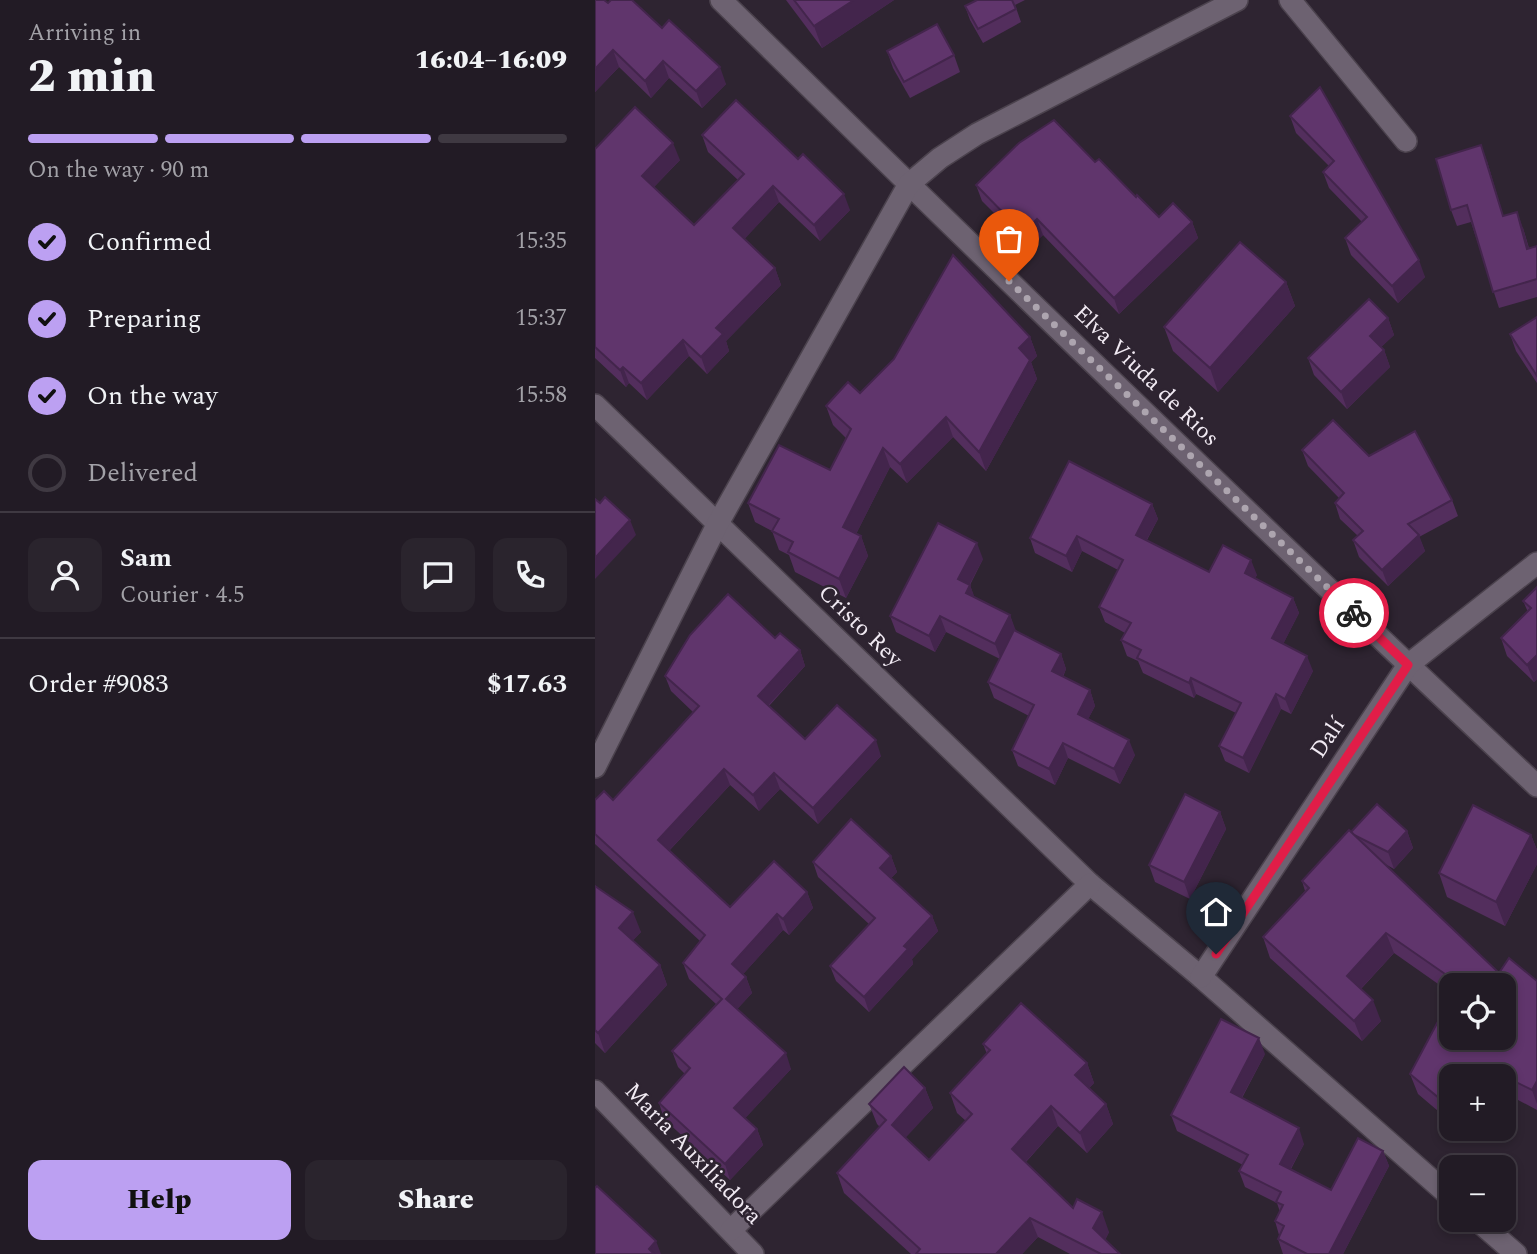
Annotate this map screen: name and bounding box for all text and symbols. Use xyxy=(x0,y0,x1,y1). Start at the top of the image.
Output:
text: Arriving in xyxy=(28,16,141,51)
text: 16:04–16:09 xyxy=(415,40,567,80)
text: 2 min xyxy=(28,42,155,112)
text: On the way · 90 m xyxy=(28,153,209,188)
pin xyxy=(979,209,1039,281)
icon: bag xyxy=(990,220,1028,258)
text: Confirmed xyxy=(87,222,212,262)
icon: check xyxy=(28,223,66,261)
text: 15:35 xyxy=(515,224,567,259)
street label: Elva Viuda de Rios xyxy=(1065,297,1227,455)
text: Preparing xyxy=(87,299,201,339)
icon: check xyxy=(28,300,66,338)
text: 15:37 xyxy=(515,301,567,336)
text: On the way xyxy=(87,376,218,416)
icon: check xyxy=(28,377,66,415)
text: 15:58 xyxy=(515,378,567,413)
text: Delivered xyxy=(87,453,198,493)
button: person xyxy=(28,538,102,612)
text: Sam xyxy=(120,538,172,578)
button: chat xyxy=(401,538,475,612)
button: phone xyxy=(493,538,567,612)
street label: Cristo Rey xyxy=(810,576,911,676)
text: Courier · 4.5 xyxy=(120,578,245,613)
courier xyxy=(1319,578,1389,648)
icon: bike xyxy=(1335,594,1373,632)
text: Order #9083 xyxy=(28,664,168,704)
text: $17.63 xyxy=(487,664,567,704)
street label: Dalí xyxy=(1301,709,1356,766)
pin xyxy=(1186,882,1246,954)
icon: home xyxy=(1197,893,1235,931)
map controls xyxy=(1439,973,1516,1232)
button: locate xyxy=(1439,973,1516,1050)
button: + xyxy=(1439,1064,1516,1141)
street label: Maria Auxiliadora xyxy=(616,1075,770,1233)
button: − xyxy=(1439,1155,1516,1232)
button: Help xyxy=(28,1160,291,1240)
button: Share xyxy=(305,1160,567,1240)

